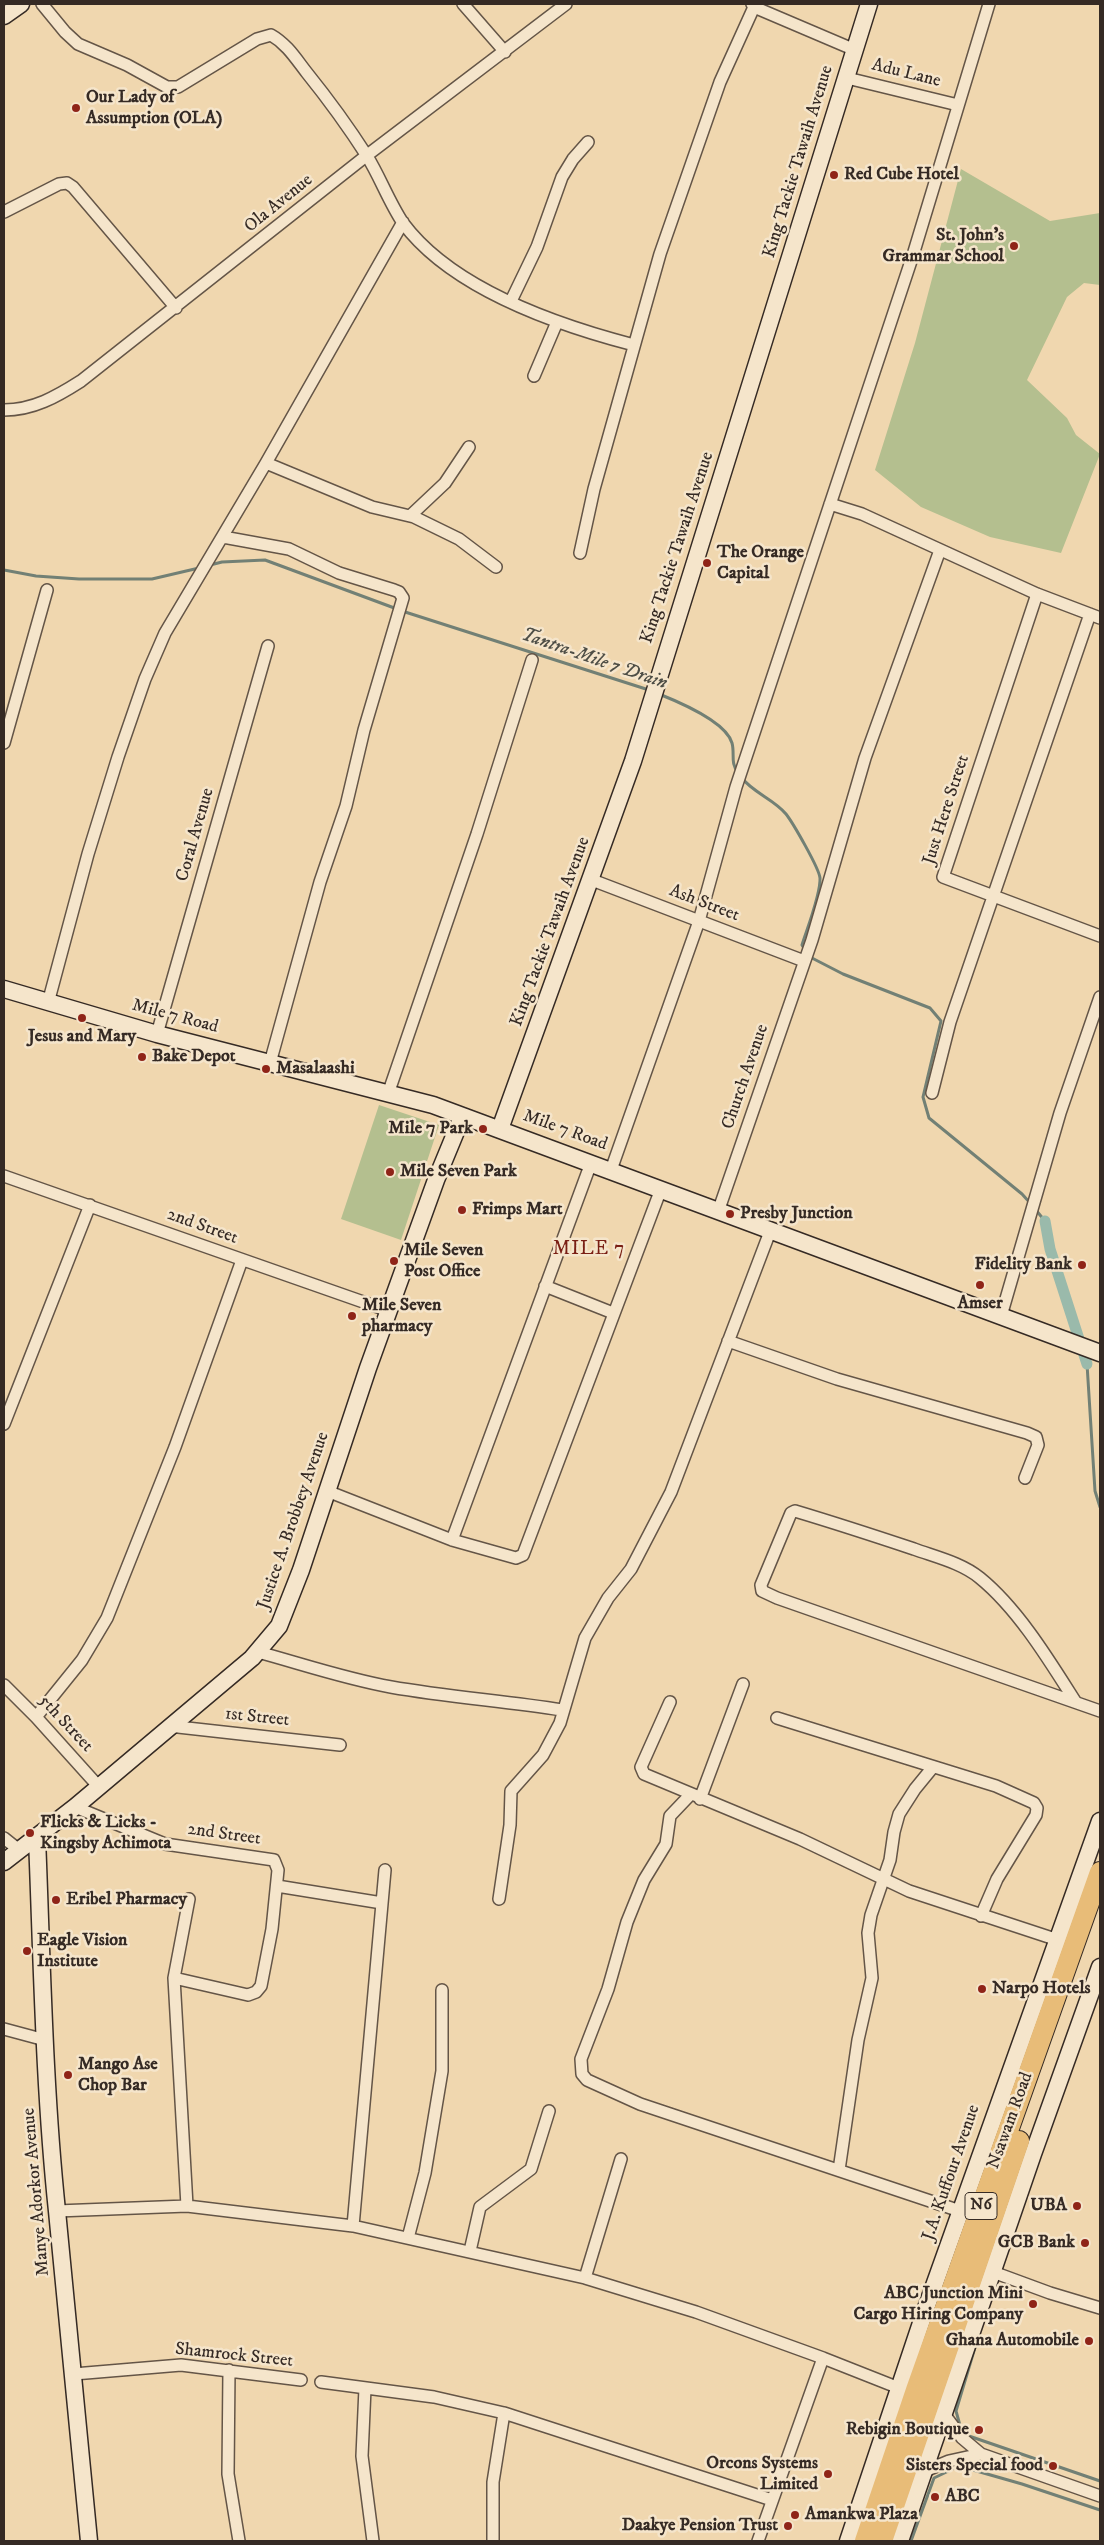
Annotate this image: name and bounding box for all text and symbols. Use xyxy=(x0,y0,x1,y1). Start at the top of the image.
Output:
street label: Adu Lane xyxy=(869,55,943,93)
street label: King Tackie Tawaih Avenue xyxy=(759,63,839,261)
place label: Our Lady of Assumption (OLA) xyxy=(86,87,222,130)
marker: Our Lady of Assumption (OLA) xyxy=(70,102,82,114)
place label: Red Cube Hotel xyxy=(844,164,959,186)
marker: Red Cube Hotel xyxy=(828,169,840,181)
street label: Ola Avenue xyxy=(241,170,317,238)
place label: St. John's Grammar School xyxy=(882,225,1004,268)
marker: St. John's Grammar School xyxy=(1008,240,1020,252)
street label: King Tackie Tawaih Avenue xyxy=(637,449,719,647)
place label: The Orange Capital xyxy=(717,542,804,584)
marker: The Orange Capital xyxy=(701,557,713,569)
water label: Tantra-Mile 7 Drain xyxy=(518,624,670,696)
street label: Just Here Street xyxy=(919,752,975,868)
street label: Coral Avenue xyxy=(172,786,220,884)
street label: King Tackie Tawaih Avenue xyxy=(507,834,595,1030)
street label: Ash Street xyxy=(666,881,742,927)
street label: Mile 7 Road xyxy=(130,995,220,1039)
marker: Jesus and Mary xyxy=(76,1012,88,1024)
street label: Church Avenue xyxy=(718,1022,774,1132)
place label: Jesus and Mary xyxy=(28,1026,136,1048)
place label: Bake Depot xyxy=(152,1046,236,1068)
marker: Bake Depot xyxy=(136,1051,148,1063)
place label: Masalaashi xyxy=(276,1058,355,1080)
marker: Masalaashi xyxy=(260,1063,272,1075)
street label: Mile 7 Road xyxy=(520,1106,610,1156)
place label: Mile 7 Park xyxy=(388,1118,473,1140)
marker: Mile 7 Park xyxy=(477,1123,489,1135)
place label: Mile Seven Park xyxy=(400,1161,517,1183)
marker: Mile Seven Park xyxy=(384,1166,396,1178)
place label: Frimps Mart xyxy=(472,1199,562,1221)
place label: Presby Junction xyxy=(740,1203,853,1225)
street label: 2nd Street xyxy=(164,1204,240,1250)
marker: Frimps Mart xyxy=(456,1204,468,1216)
marker: Presby Junction xyxy=(724,1208,736,1220)
district label: MILE 7 xyxy=(552,1239,626,1261)
place label: Mile Seven Post Office xyxy=(404,1240,483,1282)
place label: Fidelity Bank xyxy=(974,1254,1072,1276)
marker: Mile Seven Post Office xyxy=(388,1255,400,1267)
marker: Fidelity Bank xyxy=(1076,1259,1088,1271)
marker: Amser xyxy=(974,1279,986,1291)
place label: Amser xyxy=(957,1293,1003,1315)
place label: Mile Seven pharmacy xyxy=(362,1295,441,1338)
marker: Mile Seven pharmacy xyxy=(346,1310,358,1322)
street label: Justice A. Brobbey Avenue xyxy=(253,1429,335,1613)
street label: 5th Street xyxy=(33,1691,97,1757)
street label: 1st Street xyxy=(224,1704,290,1732)
place label: Flicks & Licks - Kingsby Achimota xyxy=(40,1812,171,1855)
street label: 2nd Street xyxy=(186,1819,262,1851)
marker: Flicks & Licks - Kingsby Achimota xyxy=(24,1827,36,1839)
place label: Eribel Pharmacy xyxy=(66,1889,187,1911)
marker: Eribel Pharmacy xyxy=(50,1894,62,1906)
place label: Eagle Vision Institute xyxy=(37,1930,128,1972)
marker: Eagle Vision Institute xyxy=(21,1945,33,1957)
place label: Narpo Hotels xyxy=(992,1978,1091,2000)
marker: Narpo Hotels xyxy=(976,1983,988,1995)
place label: Mango Ase Chop Bar xyxy=(78,2054,158,2096)
marker: Mango Ase Chop Bar xyxy=(62,2069,74,2081)
street label: Nsawam Road xyxy=(983,2070,1039,2172)
street label: J.A. Kuffour Avenue xyxy=(919,2102,985,2244)
street label: Manye Adorkor Avenue xyxy=(19,2107,55,2277)
road number: N6 xyxy=(965,2192,997,2220)
place label: UBA xyxy=(1030,2195,1067,2217)
marker: UBA xyxy=(1071,2200,1083,2212)
place label: GCB Bank xyxy=(998,2232,1075,2254)
marker: GCB Bank xyxy=(1079,2237,1091,2249)
place label: ABC Junction Mini Cargo Hiring Company xyxy=(853,2283,1023,2326)
marker: ABC Junction Mini Cargo Hiring Company xyxy=(1027,2298,1039,2310)
place label: Ghana Automobile xyxy=(946,2330,1079,2352)
marker: Ghana Automobile xyxy=(1083,2335,1095,2347)
street label: Shamrock Street xyxy=(174,2339,294,2373)
place label: Rebigin Boutique xyxy=(846,2419,969,2441)
marker: Rebigin Boutique xyxy=(973,2424,985,2436)
place label: Orcons Systems Limited xyxy=(706,2453,818,2496)
place label: Sisters Special food xyxy=(906,2455,1043,2477)
marker: Sisters Special food xyxy=(1047,2460,1059,2472)
marker: Orcons Systems Limited xyxy=(822,2468,834,2480)
place label: ABC xyxy=(945,2486,980,2508)
marker: ABC xyxy=(929,2491,941,2503)
place label: Amankwa Plaza xyxy=(805,2504,918,2526)
marker: Amankwa Plaza xyxy=(789,2509,801,2521)
place label: Daakye Pension Trust xyxy=(622,2515,778,2537)
marker: Daakye Pension Trust xyxy=(782,2520,794,2532)

